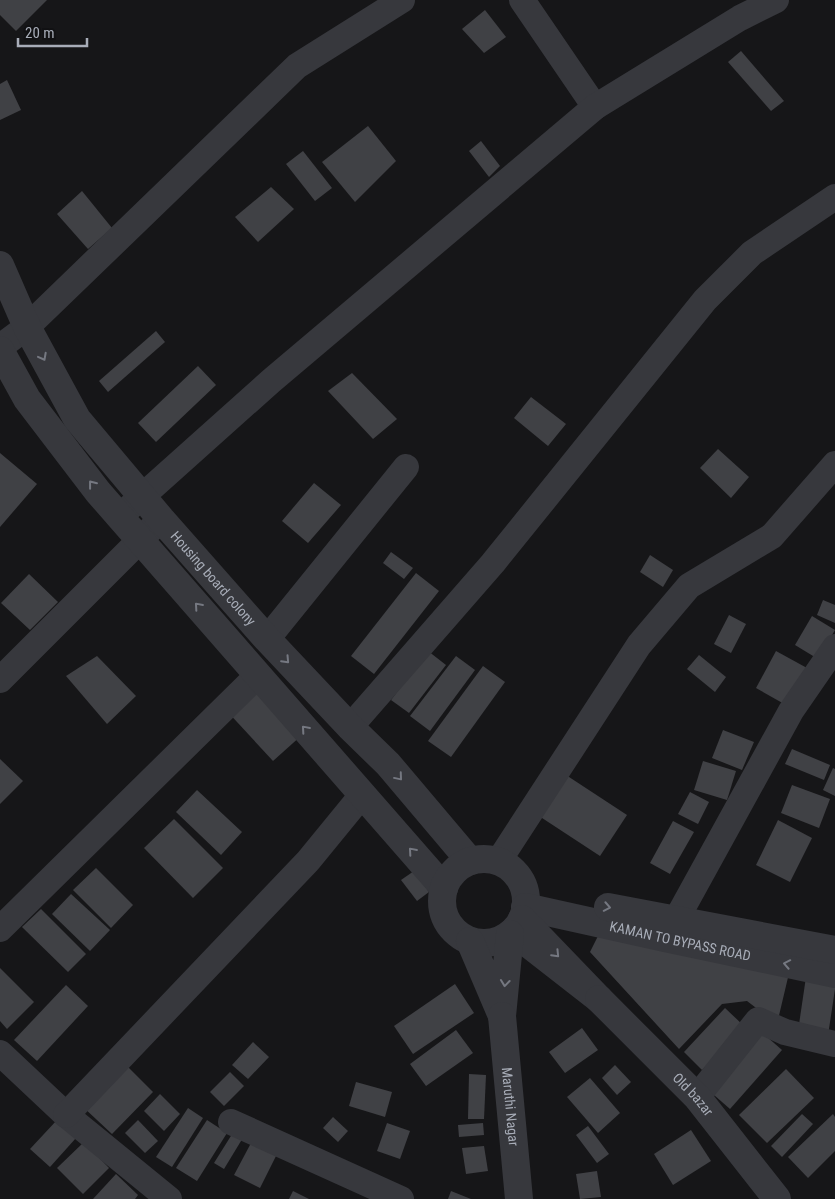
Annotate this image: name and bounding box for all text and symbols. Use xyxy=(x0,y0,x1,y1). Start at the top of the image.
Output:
scale bar xyxy=(18,15,86,47)
text: 20 m xyxy=(25,24,55,42)
one-way arrow xyxy=(37,351,47,360)
one-way arrow xyxy=(89,481,97,490)
street label: Housing board colony xyxy=(168,528,259,629)
one-way arrow xyxy=(195,603,204,612)
one-way arrow xyxy=(280,654,289,663)
one-way arrow xyxy=(302,725,311,734)
one-way arrow xyxy=(393,771,402,780)
one-way arrow xyxy=(409,848,418,857)
one-way arrow xyxy=(603,902,612,912)
street label: KAMAN TO BYPASS ROAD xyxy=(608,918,752,964)
one-way arrow xyxy=(550,948,559,957)
one-way arrow xyxy=(783,960,792,970)
one-way arrow xyxy=(500,979,511,987)
street label: Maruthi Nagar xyxy=(499,1067,522,1147)
street label: Old bazar xyxy=(670,1070,717,1119)

